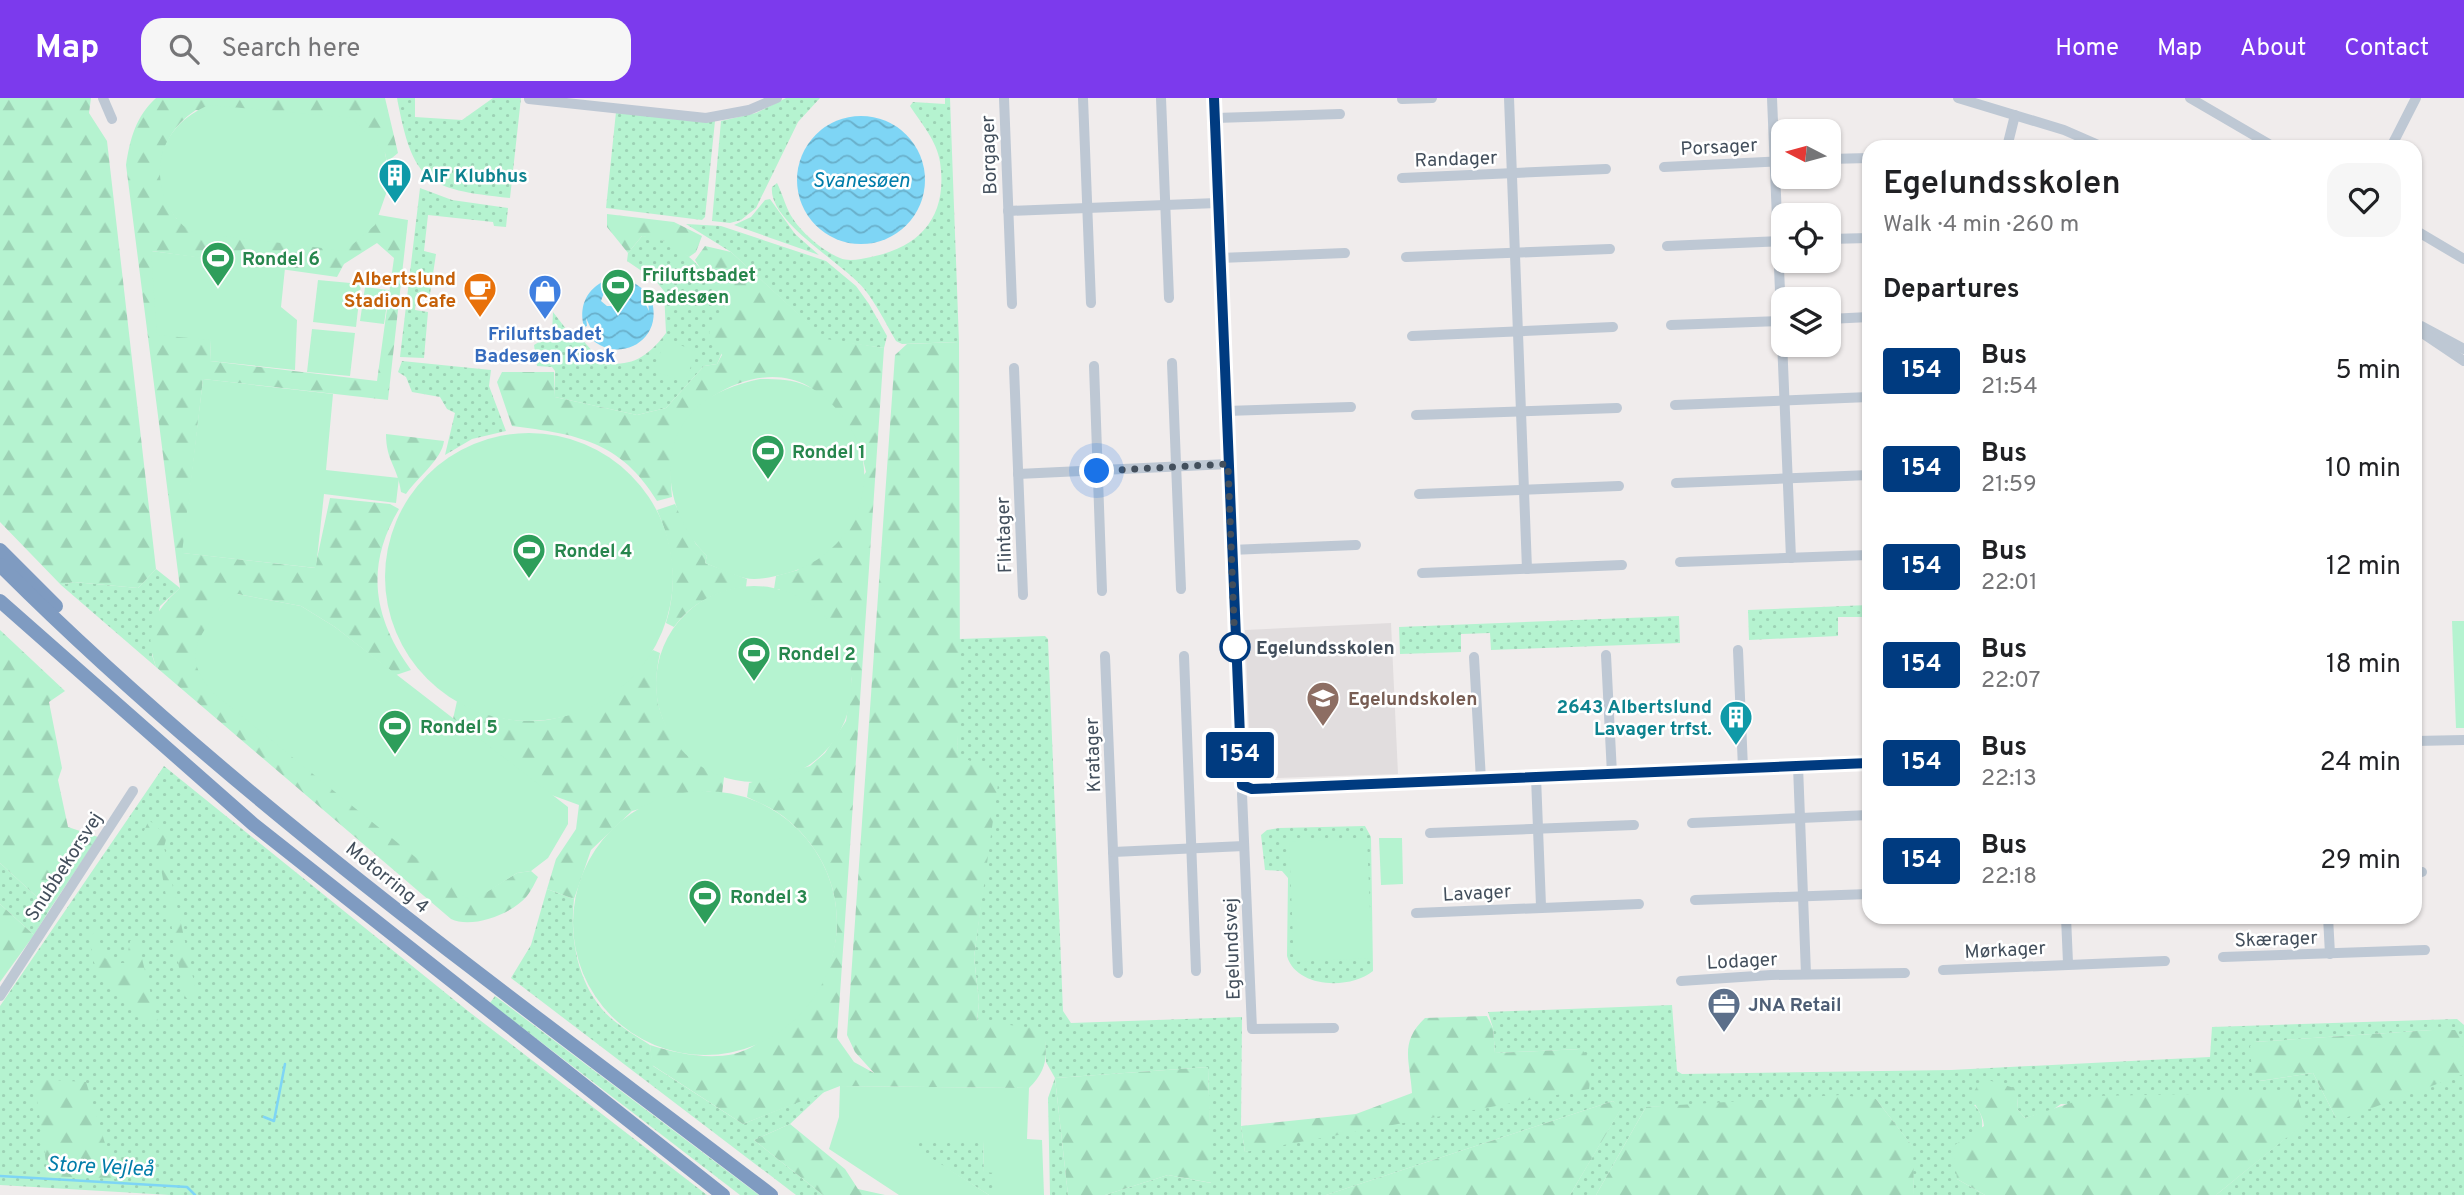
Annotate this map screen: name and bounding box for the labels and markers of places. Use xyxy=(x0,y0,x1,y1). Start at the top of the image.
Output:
building icon: AIF Klubhus xyxy=(376,156,414,205)
place label: AIF Klubhus xyxy=(420,165,528,189)
sports icon: Rondel 6 xyxy=(199,239,237,288)
place label: Rondel 6 xyxy=(242,248,320,272)
place label: Friluftsbadet Badesøen xyxy=(642,264,756,310)
sports icon: Friluftsbadet Badesøen xyxy=(599,266,637,315)
place label: Albertslund Stadion Cafe xyxy=(344,268,456,314)
cafe icon: Albertslund Stadion Cafe xyxy=(461,270,499,319)
shop icon: Friluftsbadet Badesøen Kiosk xyxy=(526,272,564,321)
place label: Friluftsbadet Badesøen Kiosk xyxy=(474,323,616,369)
sports icon: Rondel 1 xyxy=(749,432,787,481)
place label: Rondel 1 xyxy=(792,441,866,465)
sports icon: Rondel 4 xyxy=(510,531,548,580)
place label: Rondel 4 xyxy=(554,540,632,564)
marker: Egelundsskolen xyxy=(1220,632,1250,662)
sports icon: Rondel 2 xyxy=(735,634,773,683)
place label: Egelundsskolen xyxy=(1256,637,1395,661)
place label: Rondel 2 xyxy=(778,643,856,667)
school or university icon: Egelundskolen xyxy=(1304,679,1342,728)
place label: Egelundskolen xyxy=(1348,688,1477,712)
place label: 2643 Albertslund Lavager trfst. xyxy=(1556,696,1712,742)
building icon: 2643 Albertslund Lavager trfst. xyxy=(1717,698,1755,747)
sports icon: Rondel 5 xyxy=(376,707,414,756)
place label: Rondel 5 xyxy=(420,716,498,740)
sports icon: Rondel 3 xyxy=(686,877,724,926)
place label: Rondel 3 xyxy=(730,886,808,910)
office icon: JNA Retail xyxy=(1705,985,1743,1034)
place label: JNA Retail xyxy=(1748,994,1842,1018)

